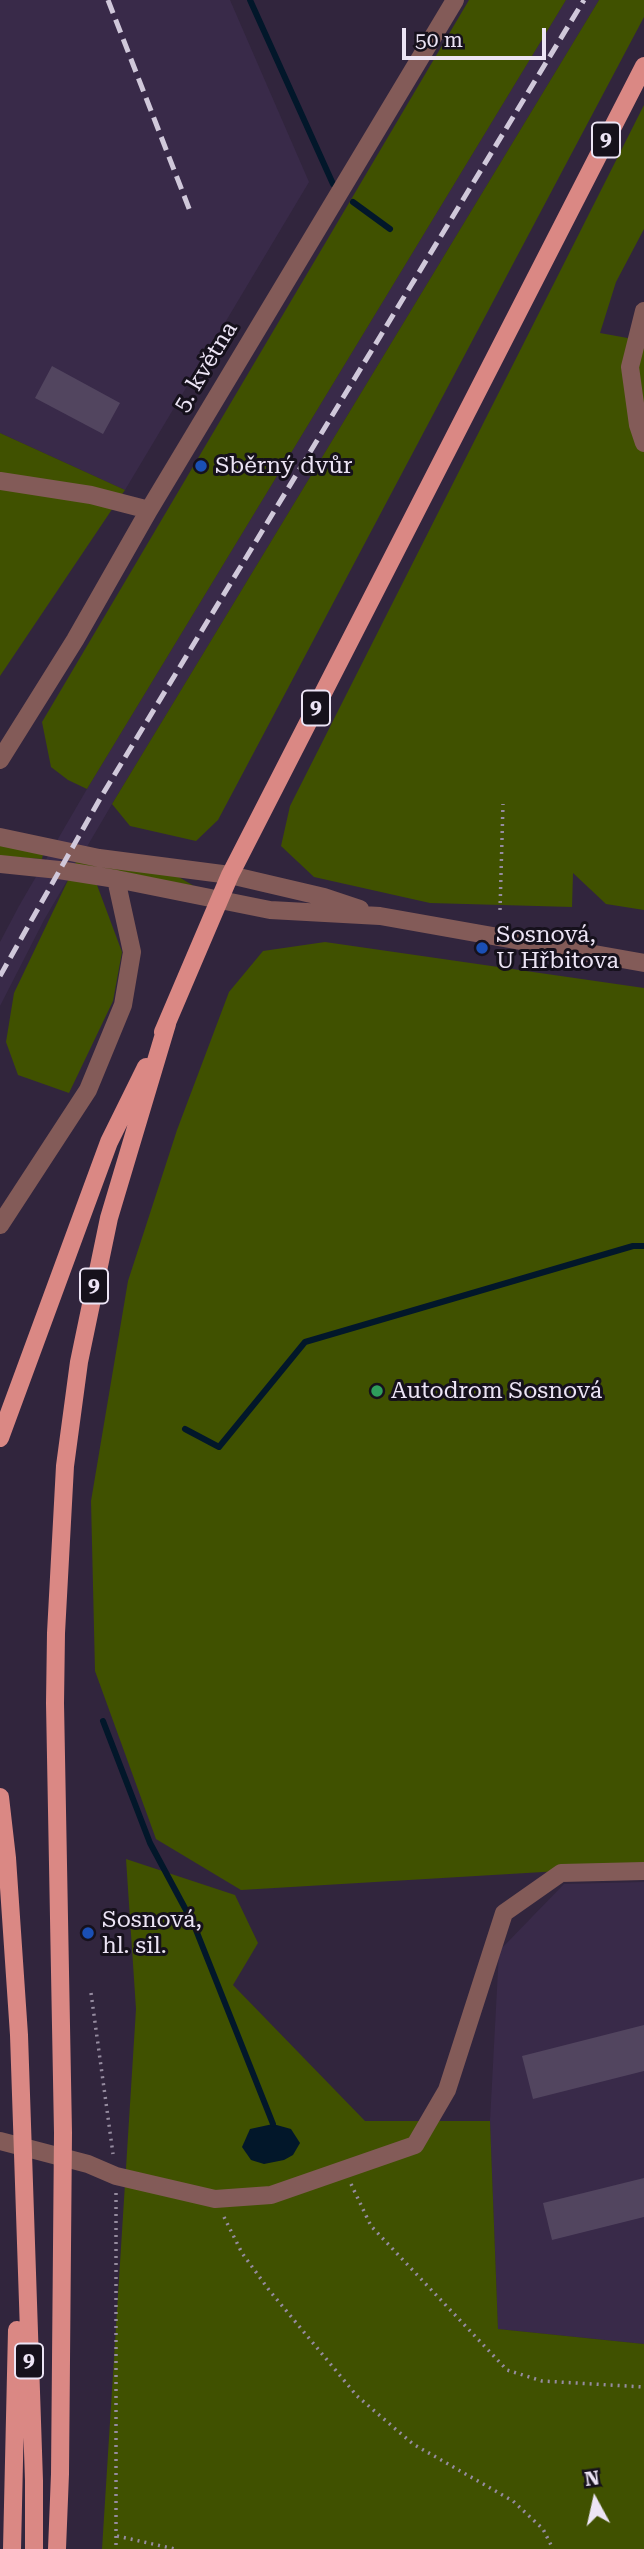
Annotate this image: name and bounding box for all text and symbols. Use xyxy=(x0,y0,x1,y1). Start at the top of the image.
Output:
scale bar xyxy=(406,14,550,58)
text: 50 m xyxy=(415,28,463,52)
road number: 9 xyxy=(592,122,620,158)
street label: 5. května xyxy=(168,317,244,417)
place label: Sběrný dvůr xyxy=(215,452,352,480)
marker: Sběrný dvůr xyxy=(193,458,209,474)
road number: 9 xyxy=(302,690,330,726)
place label: Sosnová, U Hřbitova xyxy=(496,921,619,975)
marker: Sosnová, U Hřbitova xyxy=(474,940,490,956)
road number: 9 xyxy=(80,1268,108,1304)
place label: Autodrom Sosnová xyxy=(391,1377,602,1405)
marker: Autodrom Sosnová xyxy=(369,1383,385,1399)
place label: Sosnová, hl. sil. xyxy=(102,1906,202,1960)
marker: Sosnová, hl. sil. xyxy=(80,1925,96,1941)
road number: 9 xyxy=(15,2344,43,2378)
north arrow xyxy=(560,2465,630,2535)
text: N xyxy=(583,2466,601,2491)

